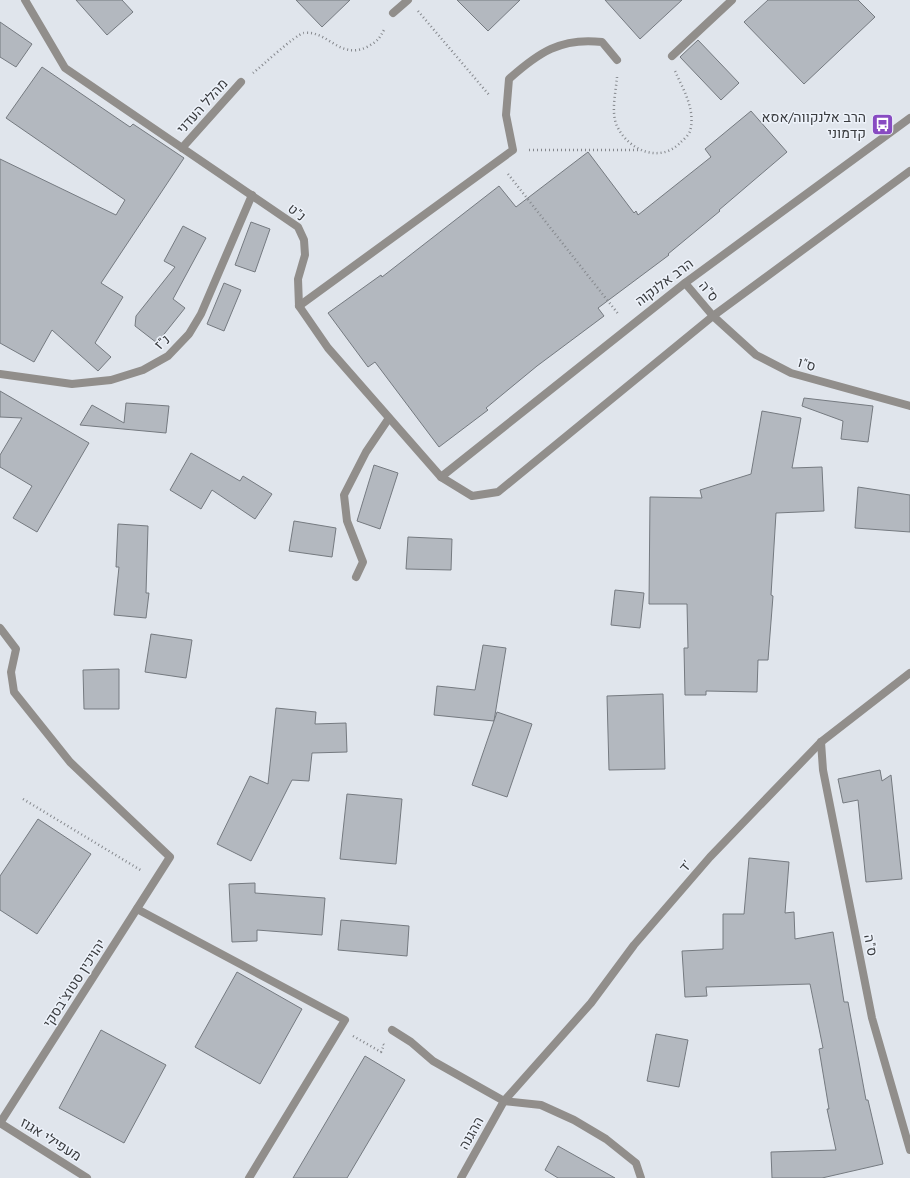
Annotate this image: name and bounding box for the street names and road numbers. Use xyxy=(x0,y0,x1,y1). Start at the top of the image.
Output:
street label: מהלל העדני xyxy=(173,75,231,137)
street label: נ"ט xyxy=(284,199,310,225)
street label: הרב אלנקוה xyxy=(631,254,697,310)
street label: ס"ה xyxy=(695,277,723,305)
street label: נ"ז xyxy=(151,330,173,354)
street label: ס"ו xyxy=(796,353,818,375)
street label: ד' xyxy=(675,856,695,876)
street label: ס"ה xyxy=(860,933,882,957)
street label: יהויכין סטוצ'בסקי xyxy=(39,935,109,1031)
street label: מעפילי אגוז xyxy=(17,1113,85,1165)
street label: ההגנה xyxy=(455,1113,487,1153)

